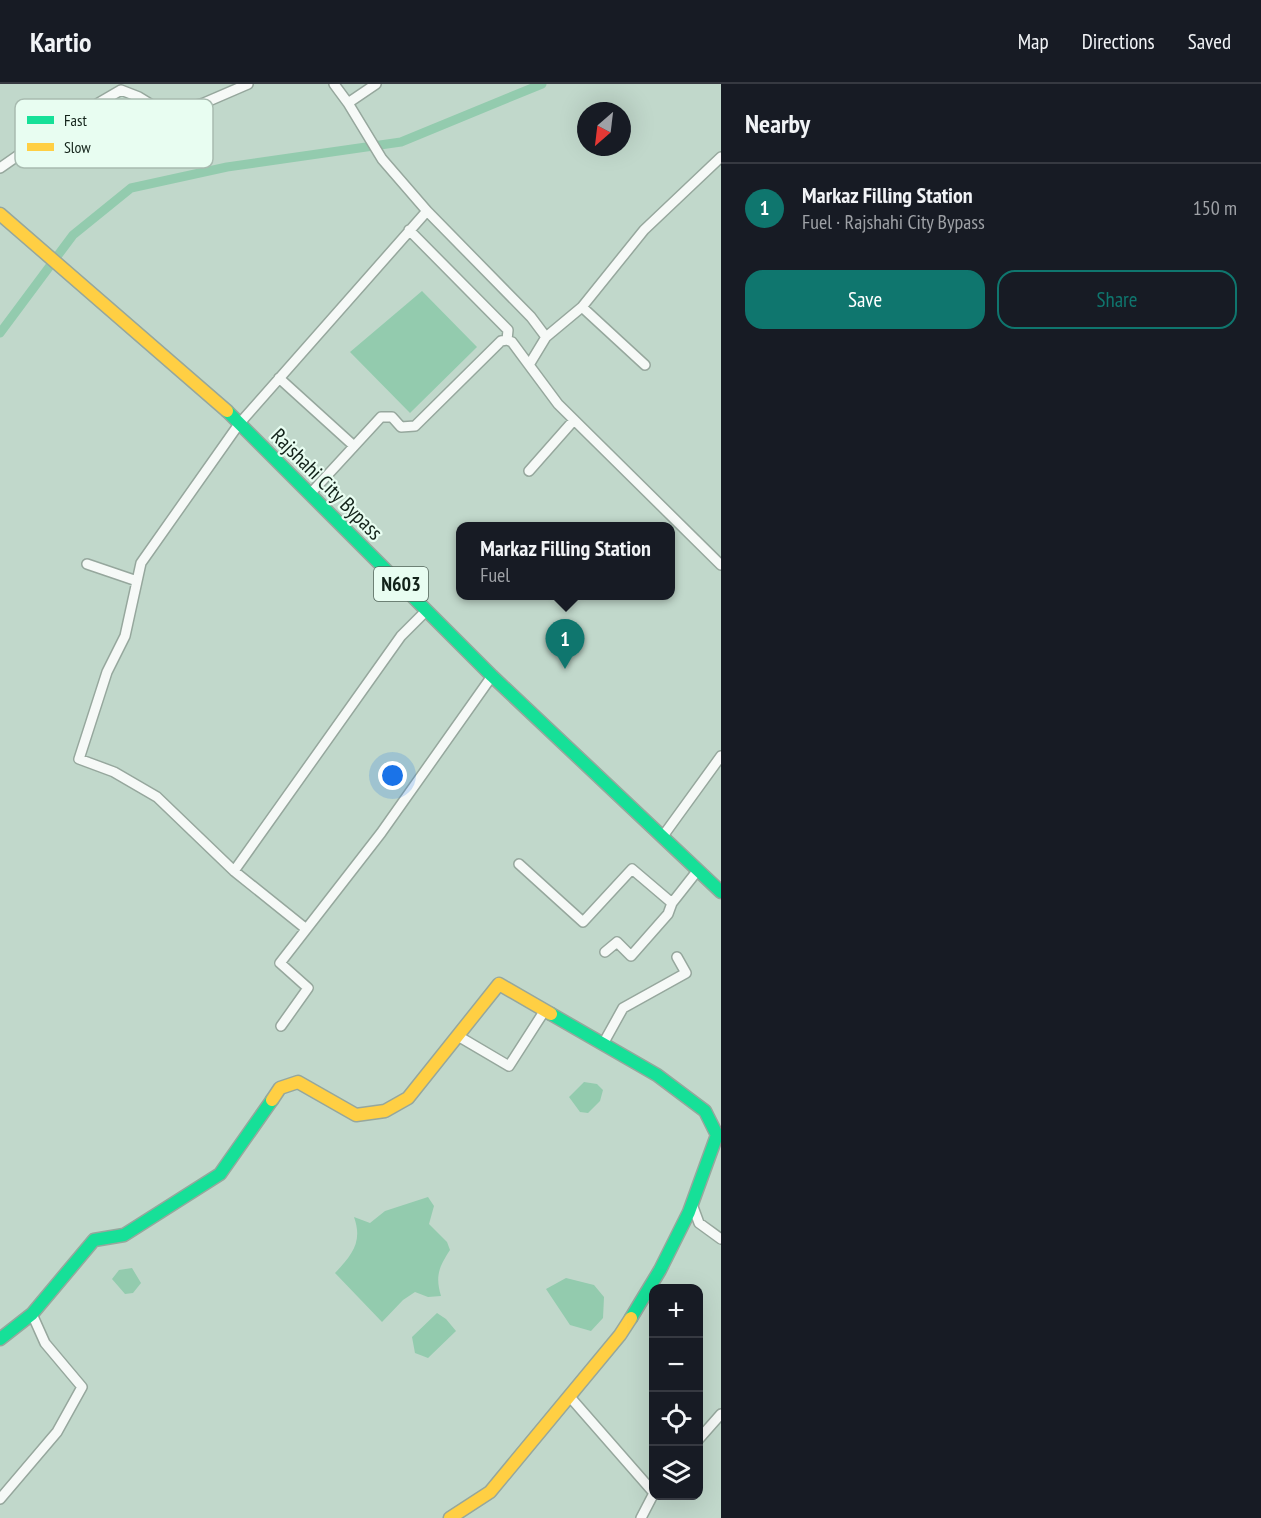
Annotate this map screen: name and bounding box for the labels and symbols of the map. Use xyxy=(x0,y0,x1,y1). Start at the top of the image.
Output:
legend xyxy=(15,99,213,168)
north arrow xyxy=(577,102,631,156)
text: Fast xyxy=(64,110,87,130)
text: Slow xyxy=(64,137,91,157)
street label: Rajshahi City Bypass xyxy=(265,422,389,546)
road number: N603 xyxy=(374,567,428,601)
pin: 1 xyxy=(546,620,584,669)
your location xyxy=(378,761,407,790)

